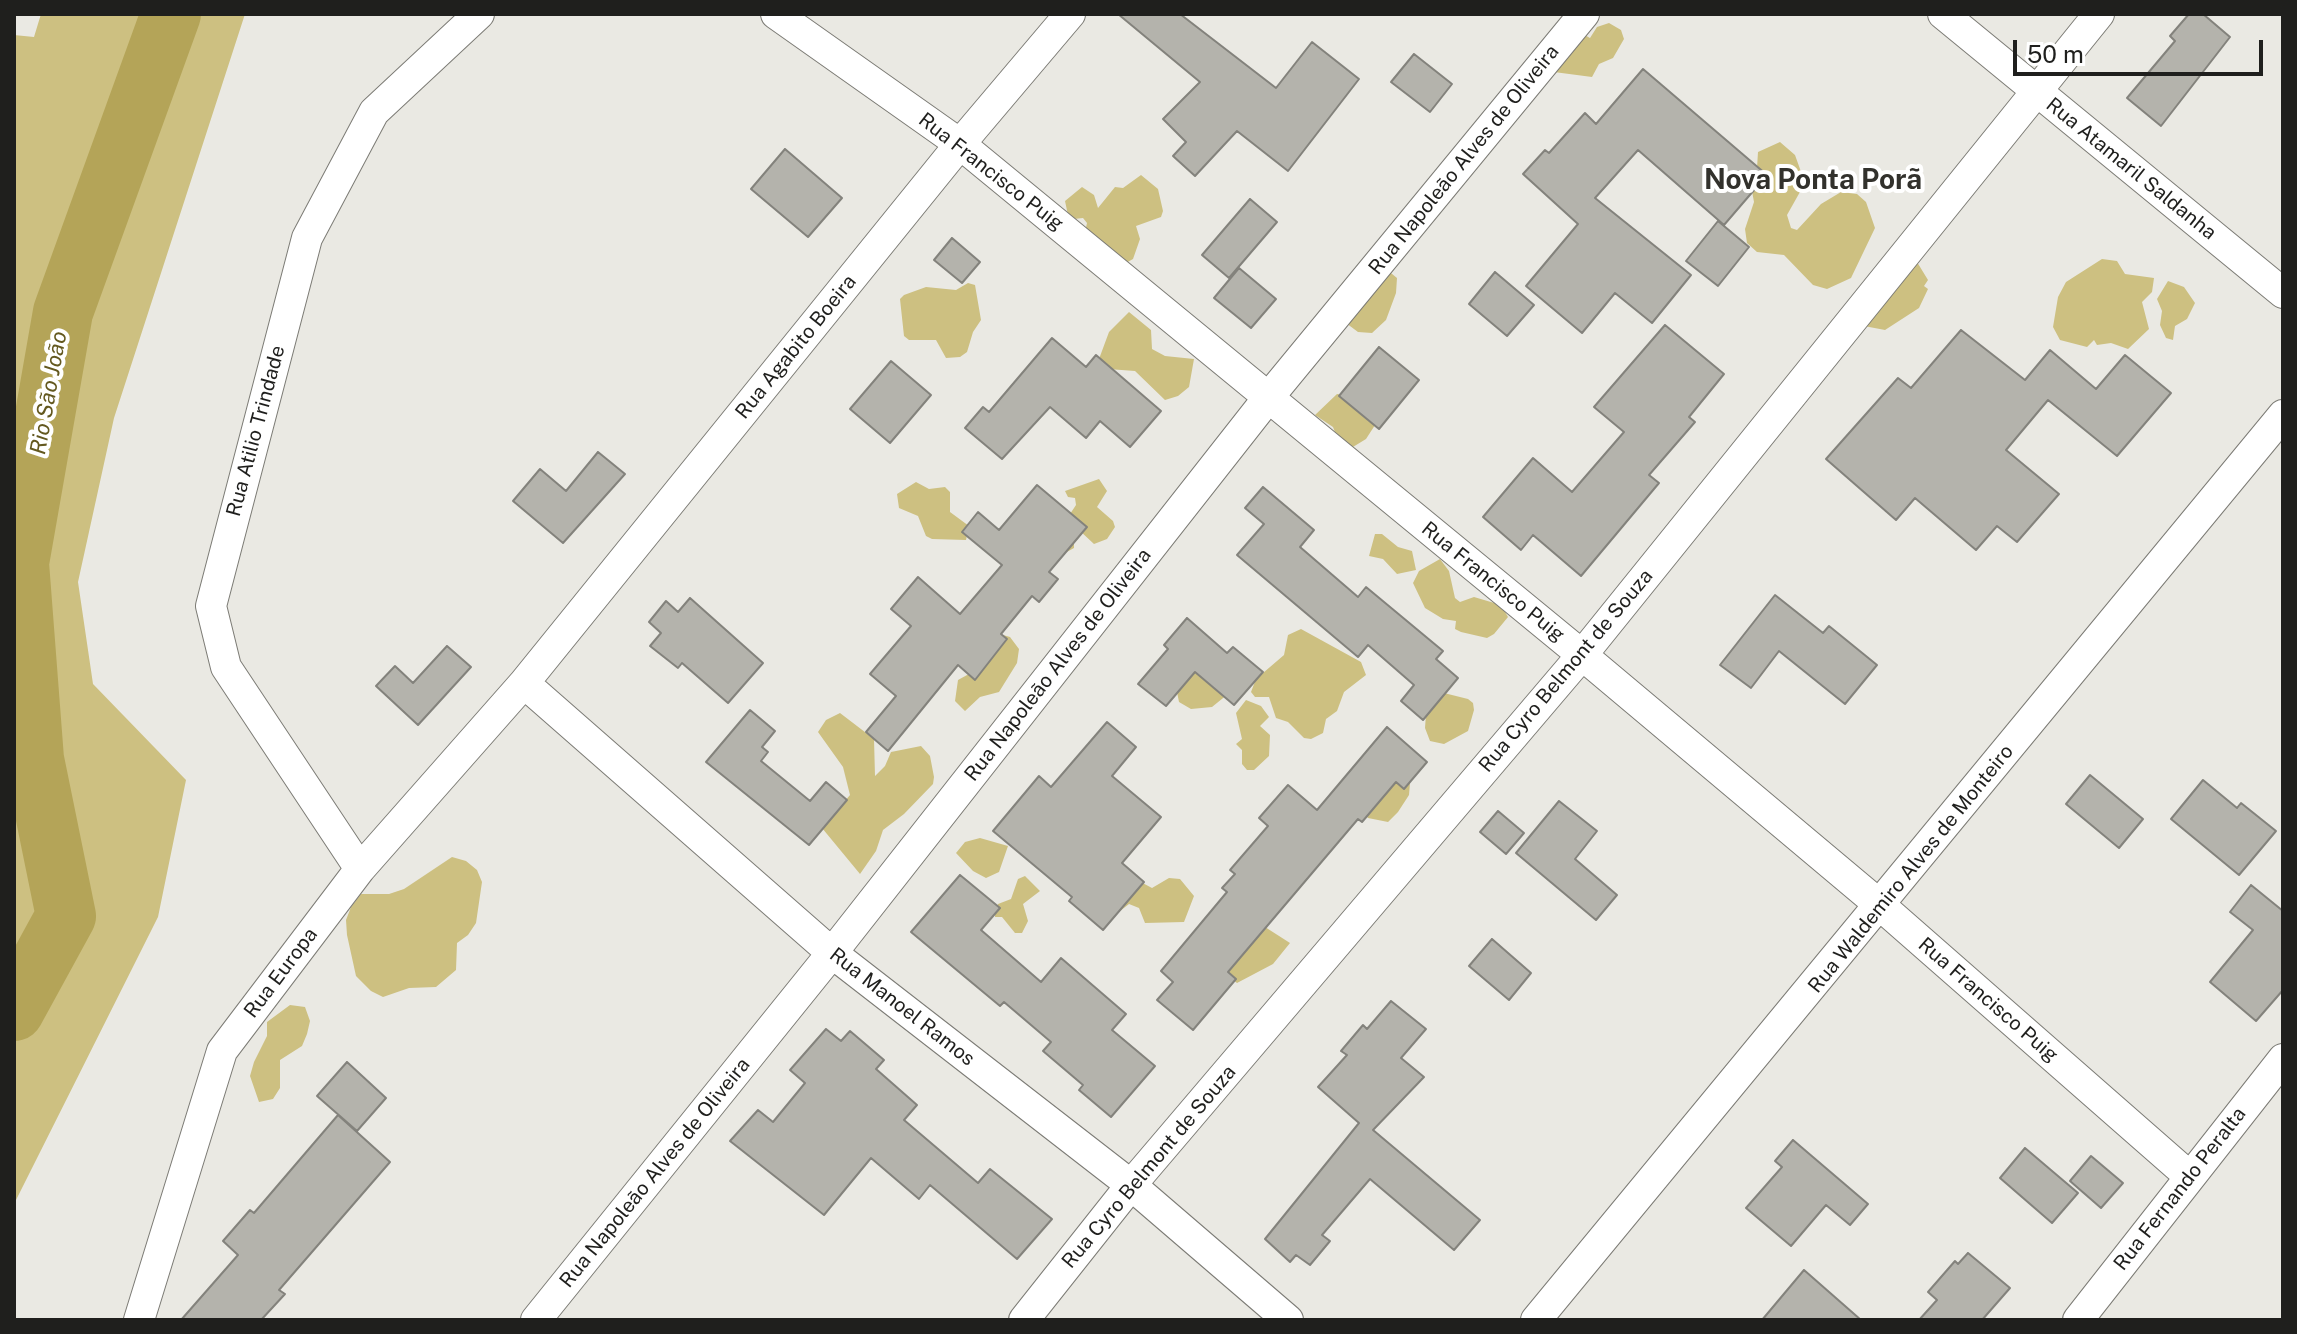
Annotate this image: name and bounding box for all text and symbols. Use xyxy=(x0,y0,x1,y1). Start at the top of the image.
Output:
scale bar xyxy=(2017,24,2267,74)
street label: Rua Napoleão Alves de Oliveira xyxy=(1364,40,1564,280)
text: 50 m xyxy=(2027,40,2084,68)
street label: Rua Atamaril Saldanha xyxy=(2041,93,2221,245)
street label: Rua Francisco Puig xyxy=(914,108,1068,236)
district label: Nova Ponta Porã xyxy=(1704,163,1922,197)
street label: Rua Agabito Boeira xyxy=(731,270,861,424)
water label: Rio São João xyxy=(25,329,73,457)
street label: Rua Atilio Trindade xyxy=(222,343,290,519)
street label: Rua Francisco Puig xyxy=(1417,517,1569,647)
street label: Rua Napoleão Alves de Oliveira xyxy=(960,544,1156,786)
street label: Rua Cyro Belmont de Souza xyxy=(1474,565,1658,777)
street label: Rua Waldemiro Alves de Monteiro xyxy=(1803,740,2019,998)
street label: Rua Europa xyxy=(239,923,323,1023)
street label: Rua Francisco Puig xyxy=(1913,933,2063,1067)
street label: Rua Manoel Ramos xyxy=(825,943,979,1071)
street label: Rua Napoleão Alves de Oliveira xyxy=(555,1053,755,1293)
street label: Rua Cyro Belmont de Souza xyxy=(1057,1061,1241,1273)
street label: Rua Fernando Peralta xyxy=(2109,1103,2251,1275)

